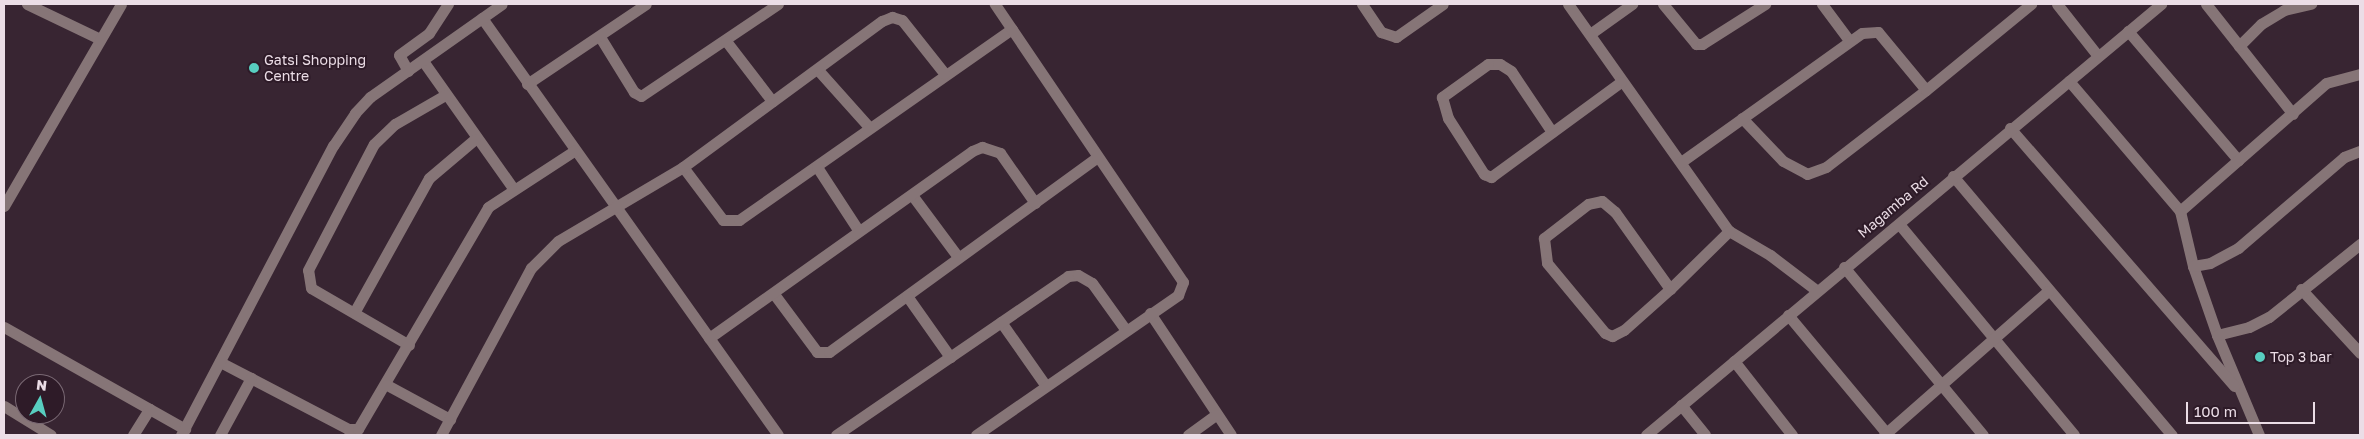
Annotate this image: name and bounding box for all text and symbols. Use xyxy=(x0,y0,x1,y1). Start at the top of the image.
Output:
place label: Gatsi Shopping Centre xyxy=(264,52,366,84)
marker: Gatsi Shopping Centre xyxy=(248,62,260,74)
street label: Magamba Rd xyxy=(1854,173,1932,241)
place label: Top 3 bar xyxy=(2270,349,2332,365)
marker: Top 3 bar xyxy=(2254,351,2266,363)
north arrow xyxy=(15,374,65,424)
text: N xyxy=(35,376,48,394)
scale bar xyxy=(2189,392,2318,424)
text: 100 m xyxy=(2194,402,2237,420)

